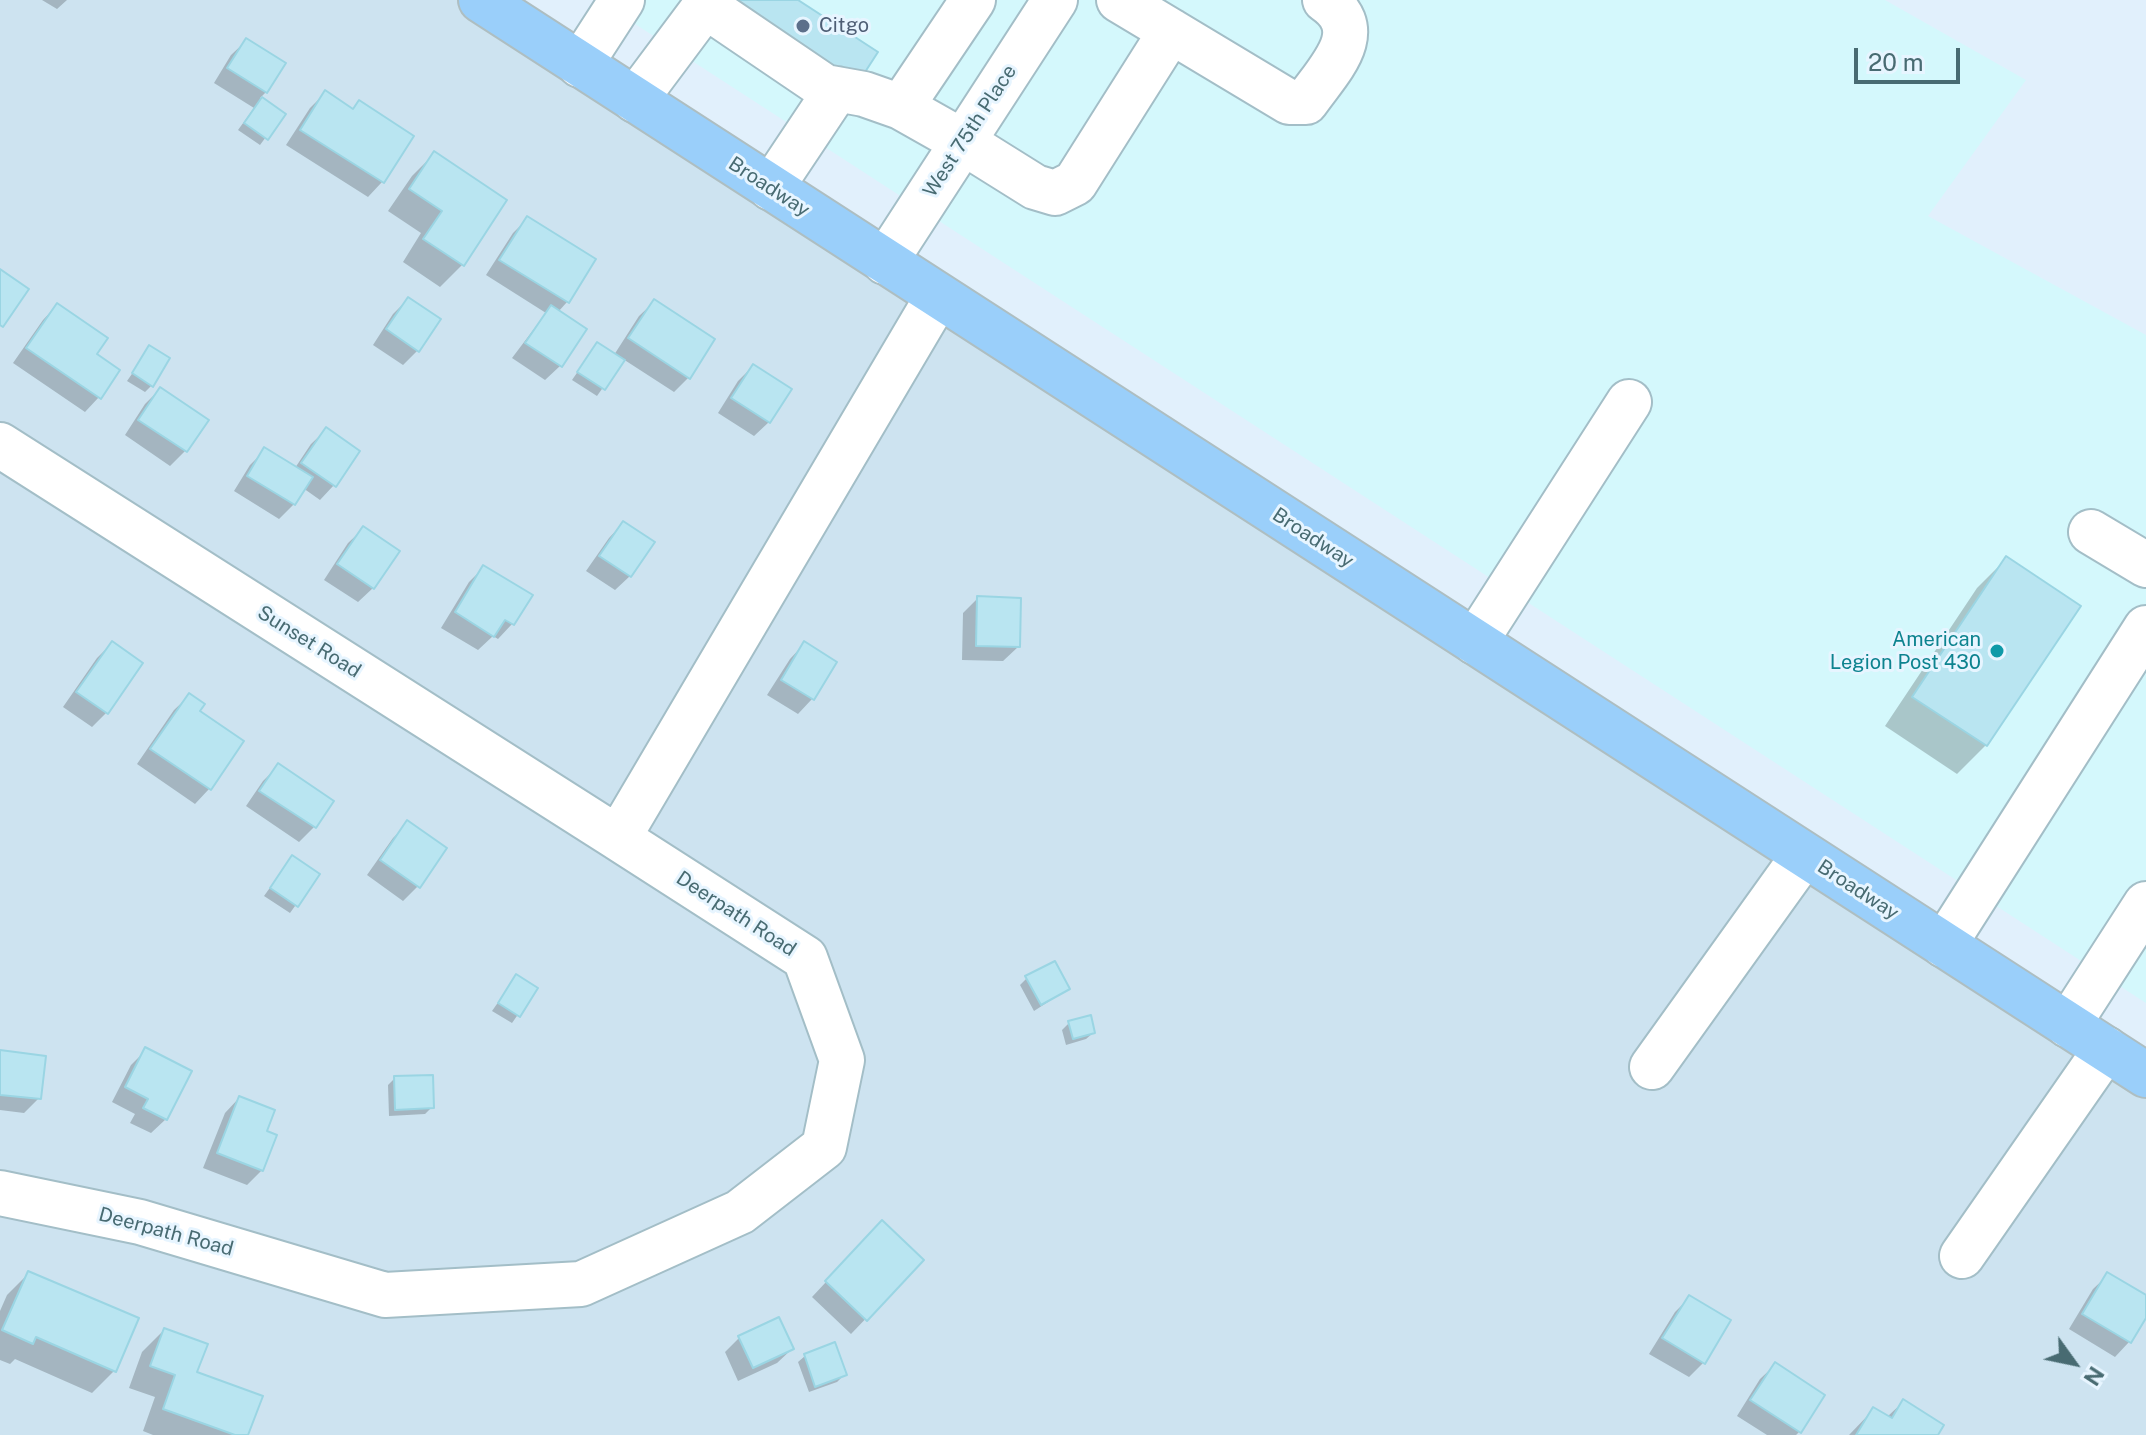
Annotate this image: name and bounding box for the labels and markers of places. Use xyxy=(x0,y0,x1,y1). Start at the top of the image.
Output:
place label: Citgo xyxy=(819,14,869,38)
marker: Citgo xyxy=(794,17,812,35)
place label: American Legion Post 430 xyxy=(1830,628,1981,675)
marker: American Legion Post 430 xyxy=(1988,642,2006,660)

